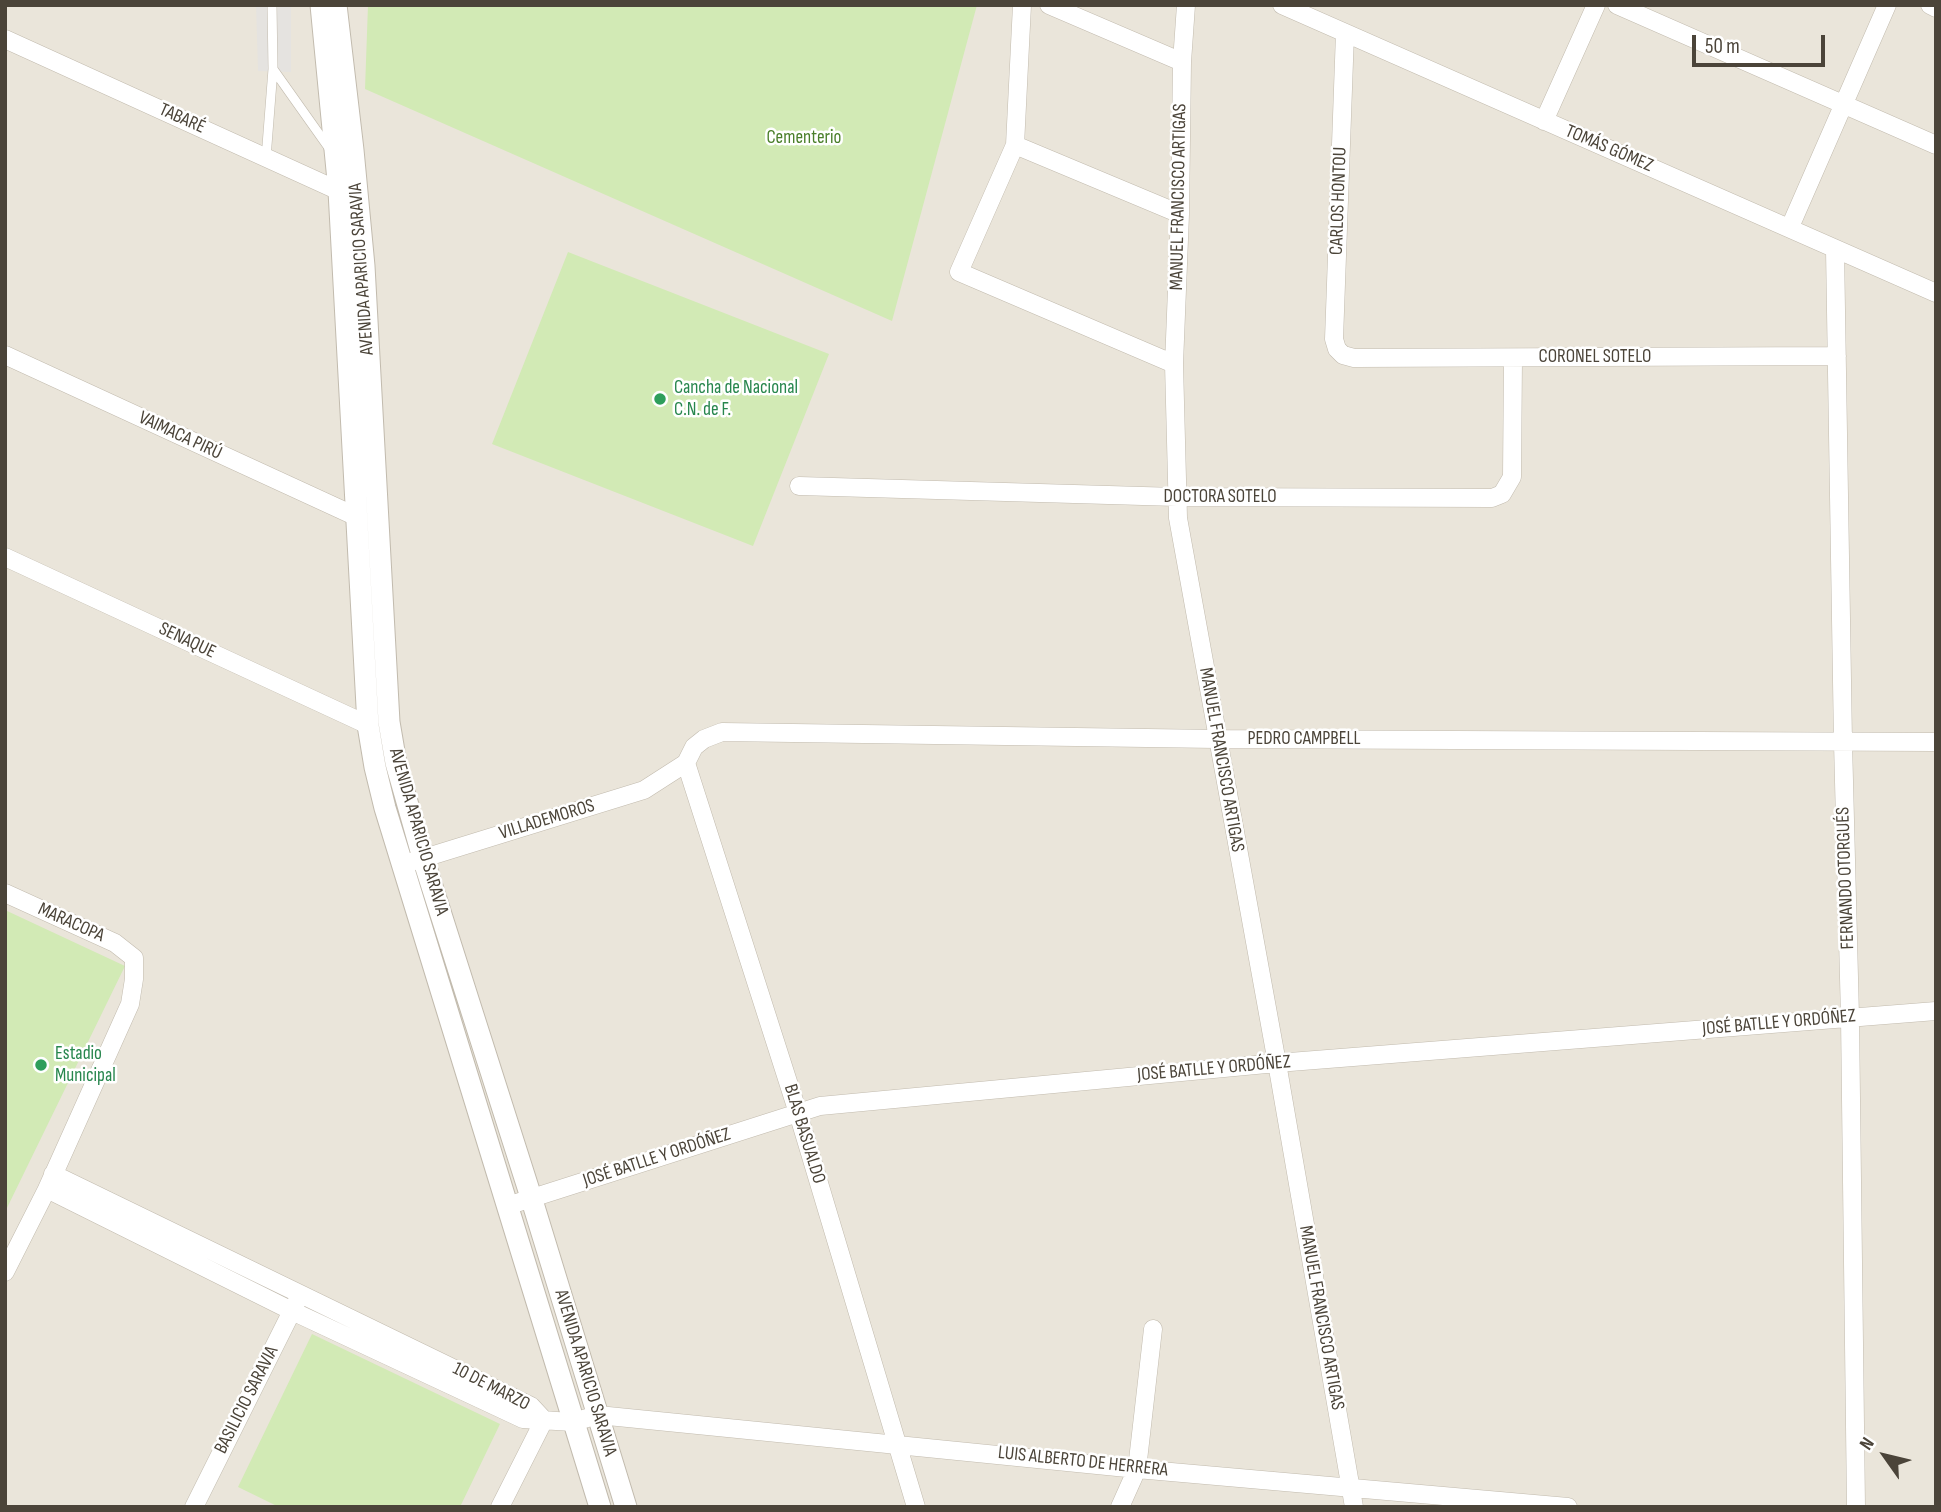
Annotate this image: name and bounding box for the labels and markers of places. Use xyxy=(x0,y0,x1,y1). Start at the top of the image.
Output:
place label: Cancha de Nacional C.N. de F. xyxy=(674,377,798,421)
marker: Cancha de Nacional C.N. de F. xyxy=(652,391,668,407)
place label: Estadio Municipal xyxy=(55,1043,116,1087)
marker: Estadio Municipal xyxy=(33,1057,49,1073)

